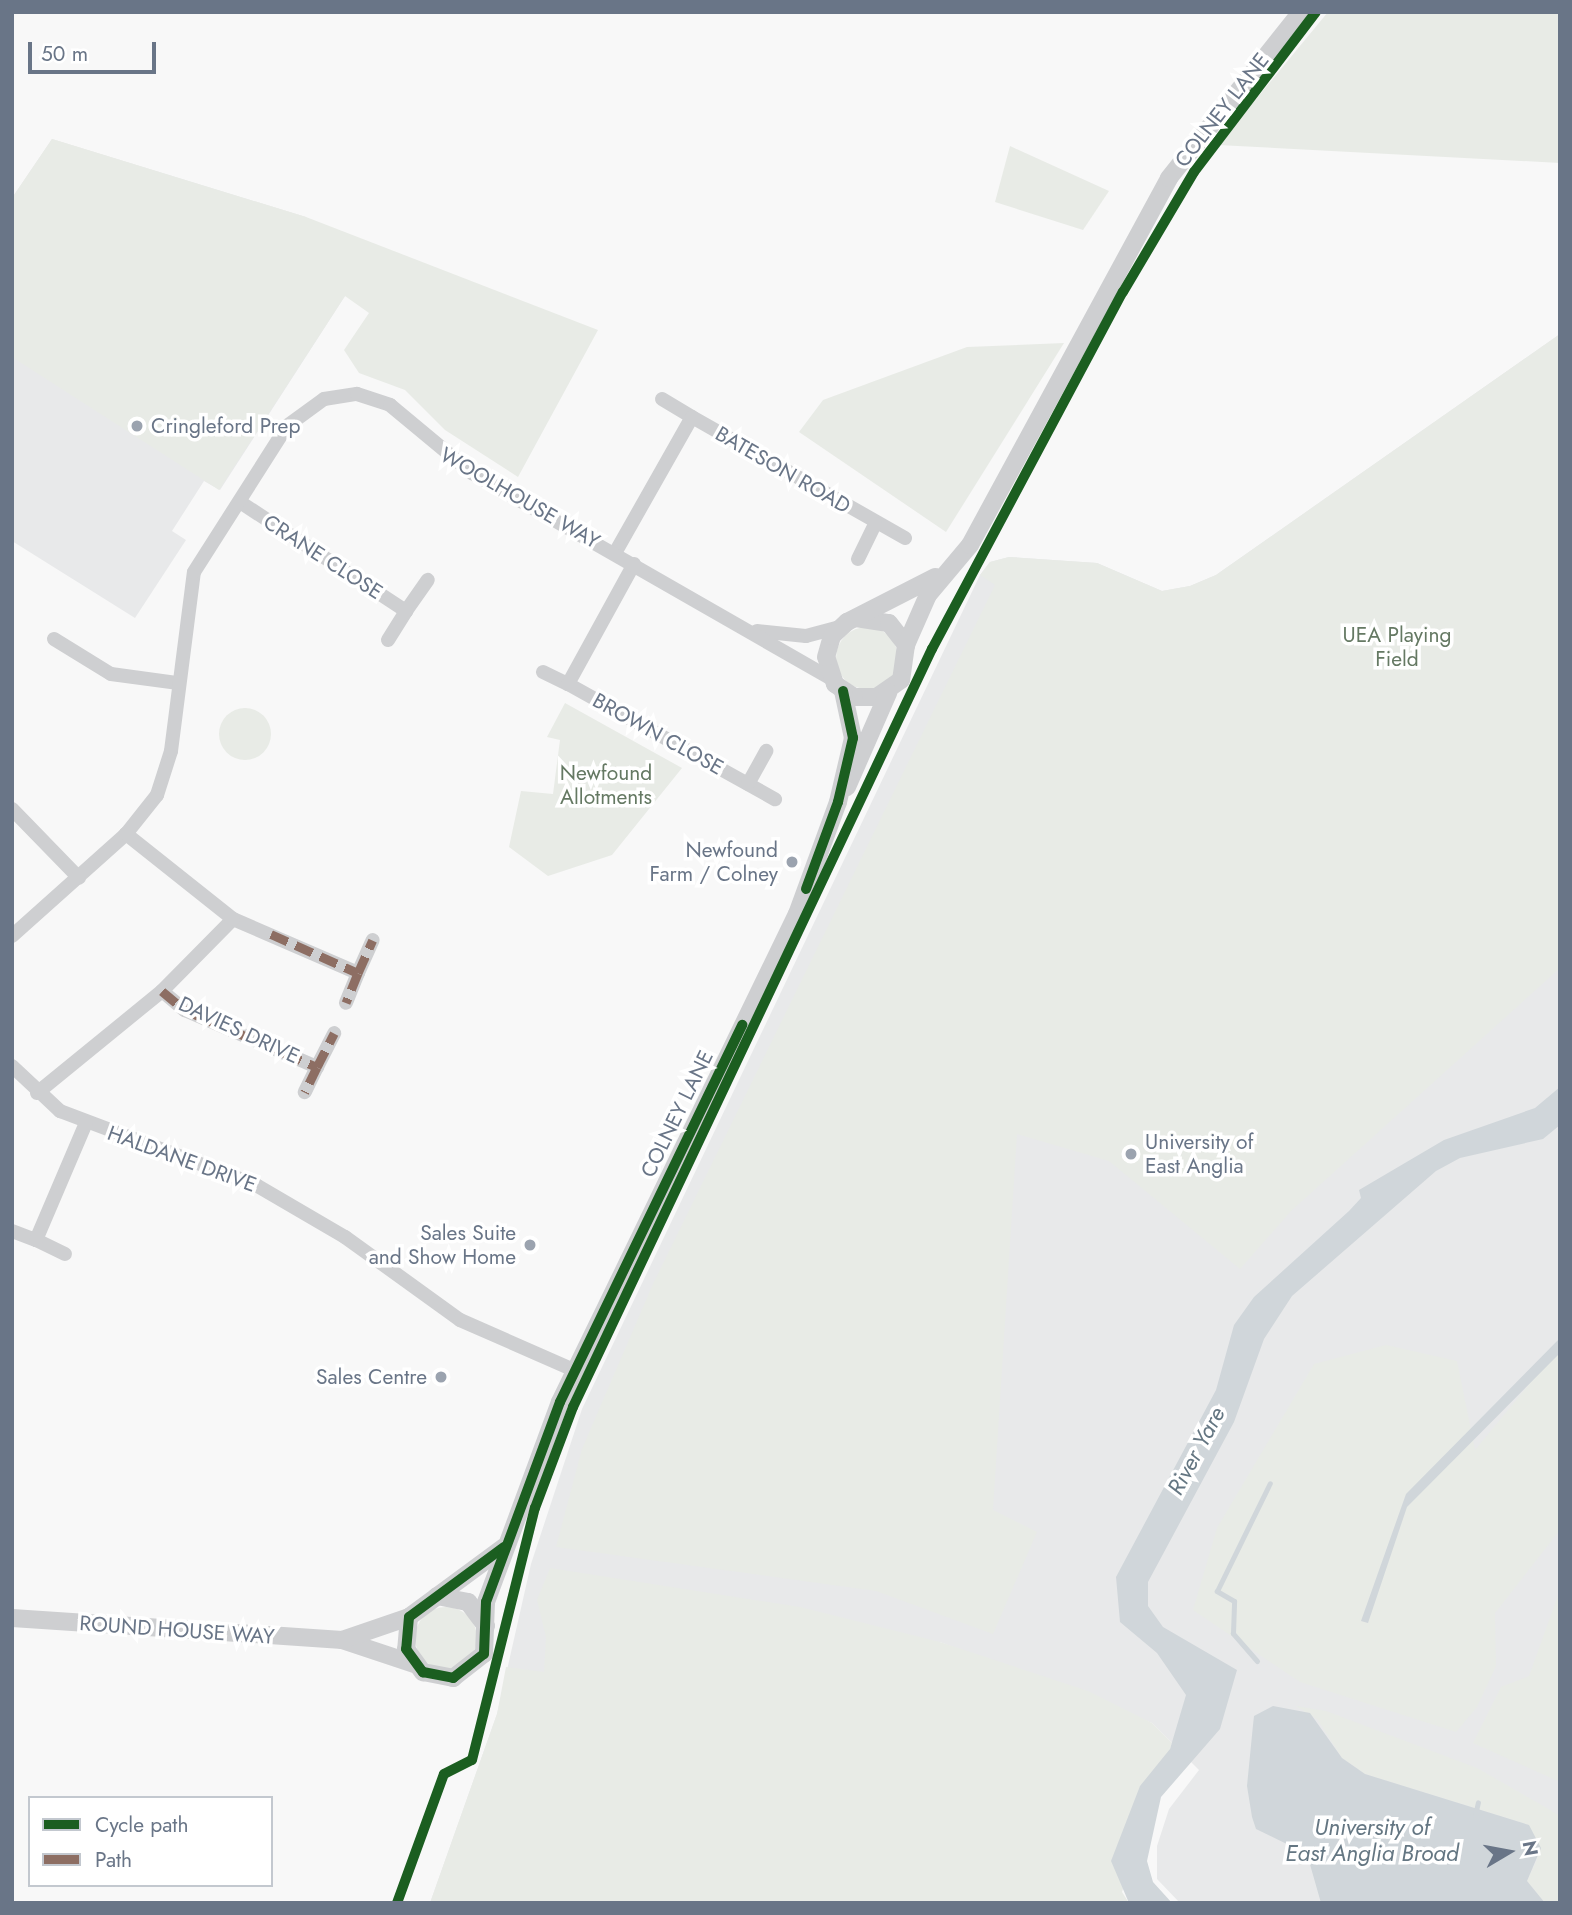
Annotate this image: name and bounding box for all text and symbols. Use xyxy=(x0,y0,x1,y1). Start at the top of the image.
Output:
scale bar xyxy=(32,28,159,72)
text: 50 m xyxy=(41,39,88,69)
street label: COLNEY LANE xyxy=(1170,48,1274,172)
place label: Cringleford Prep xyxy=(151,413,300,439)
marker: Cringleford Prep xyxy=(129,418,145,434)
street label: BATESON ROAD xyxy=(711,421,855,519)
street label: WOOLHOUSE WAY xyxy=(436,442,604,554)
street label: CRANE CLOSE xyxy=(259,509,387,605)
park label: UEA Playing Field xyxy=(1343,622,1451,672)
street label: BROWN CLOSE xyxy=(588,688,728,780)
park label: Newfound Allotments xyxy=(560,760,652,810)
place label: Newfound Farm / Colney xyxy=(650,837,778,887)
marker: Newfound Farm / Colney xyxy=(784,854,800,870)
street label: DAVIES DRIVE xyxy=(175,991,303,1069)
street label: COLNEY LANE xyxy=(635,1046,719,1182)
street label: HALDANE DRIVE xyxy=(104,1120,260,1198)
place label: University of East Anglia xyxy=(1145,1129,1254,1179)
marker: University of East Anglia xyxy=(1123,1146,1139,1162)
place label: Sales Suite and Show Home xyxy=(369,1220,516,1270)
marker: Sales Suite and Show Home xyxy=(522,1237,538,1253)
place label: Sales Centre xyxy=(316,1364,427,1390)
marker: Sales Centre xyxy=(433,1369,449,1385)
water label: River Yare xyxy=(1161,1402,1231,1500)
street label: ROUND HOUSE WAY xyxy=(79,1611,275,1649)
legend xyxy=(28,1796,273,1887)
text: Cycle path xyxy=(95,1810,188,1840)
water label: University of East Anglia Broad xyxy=(1285,1813,1459,1867)
north arrow xyxy=(1474,1817,1544,1887)
text: N xyxy=(1516,1838,1545,1858)
text: Path xyxy=(95,1845,132,1875)

